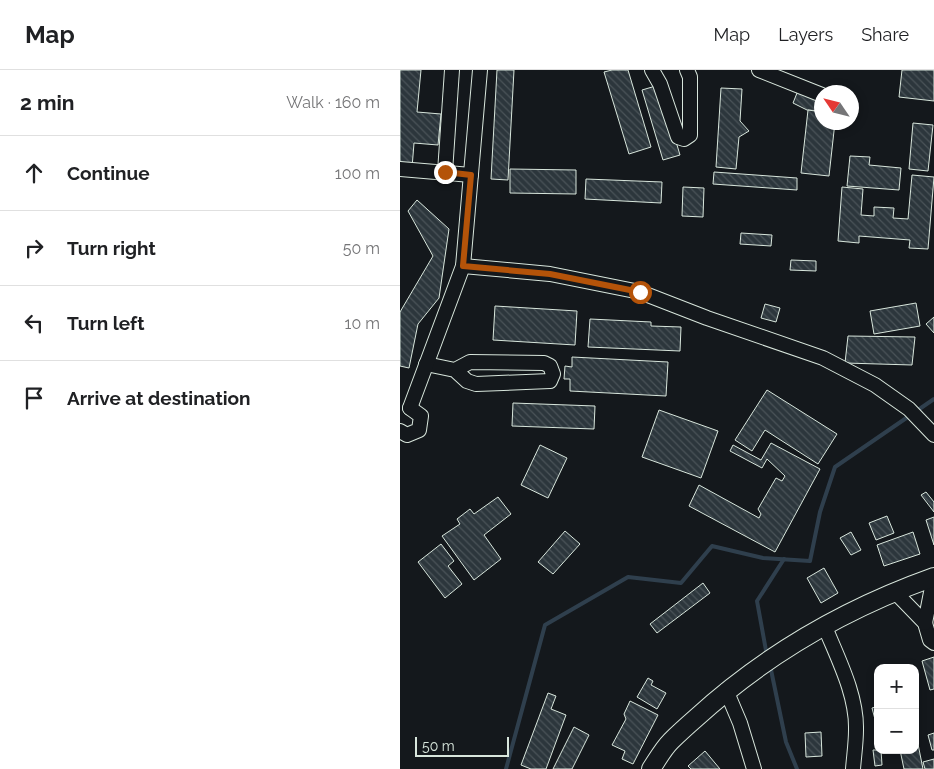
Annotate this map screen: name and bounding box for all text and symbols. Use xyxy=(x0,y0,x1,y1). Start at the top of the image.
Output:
text: Map xyxy=(25,20,75,49)
text: Map xyxy=(714,24,750,45)
text: Layers xyxy=(778,24,833,45)
text: Share xyxy=(861,24,909,45)
north arrow xyxy=(814,85,859,130)
text: 2 min xyxy=(20,90,74,115)
text: Walk · 160 m xyxy=(286,93,380,112)
icon: ahead xyxy=(20,159,48,187)
route end xyxy=(434,161,457,184)
text: Continue xyxy=(67,162,150,184)
text: 100 m xyxy=(335,164,380,183)
icon: right xyxy=(20,234,48,262)
text: Turn right xyxy=(67,237,156,259)
text: 50 m xyxy=(343,239,380,258)
route start xyxy=(629,281,652,304)
icon: left xyxy=(20,309,48,337)
text: Turn left xyxy=(67,312,144,334)
text: 10 m xyxy=(345,314,380,333)
icon: arrive xyxy=(20,384,48,412)
text: Arrive at destination xyxy=(67,387,251,409)
map controls xyxy=(874,664,919,754)
button: + xyxy=(874,664,919,709)
button: − xyxy=(874,709,919,754)
scale bar xyxy=(415,734,509,757)
text: 50 m xyxy=(422,738,455,754)

